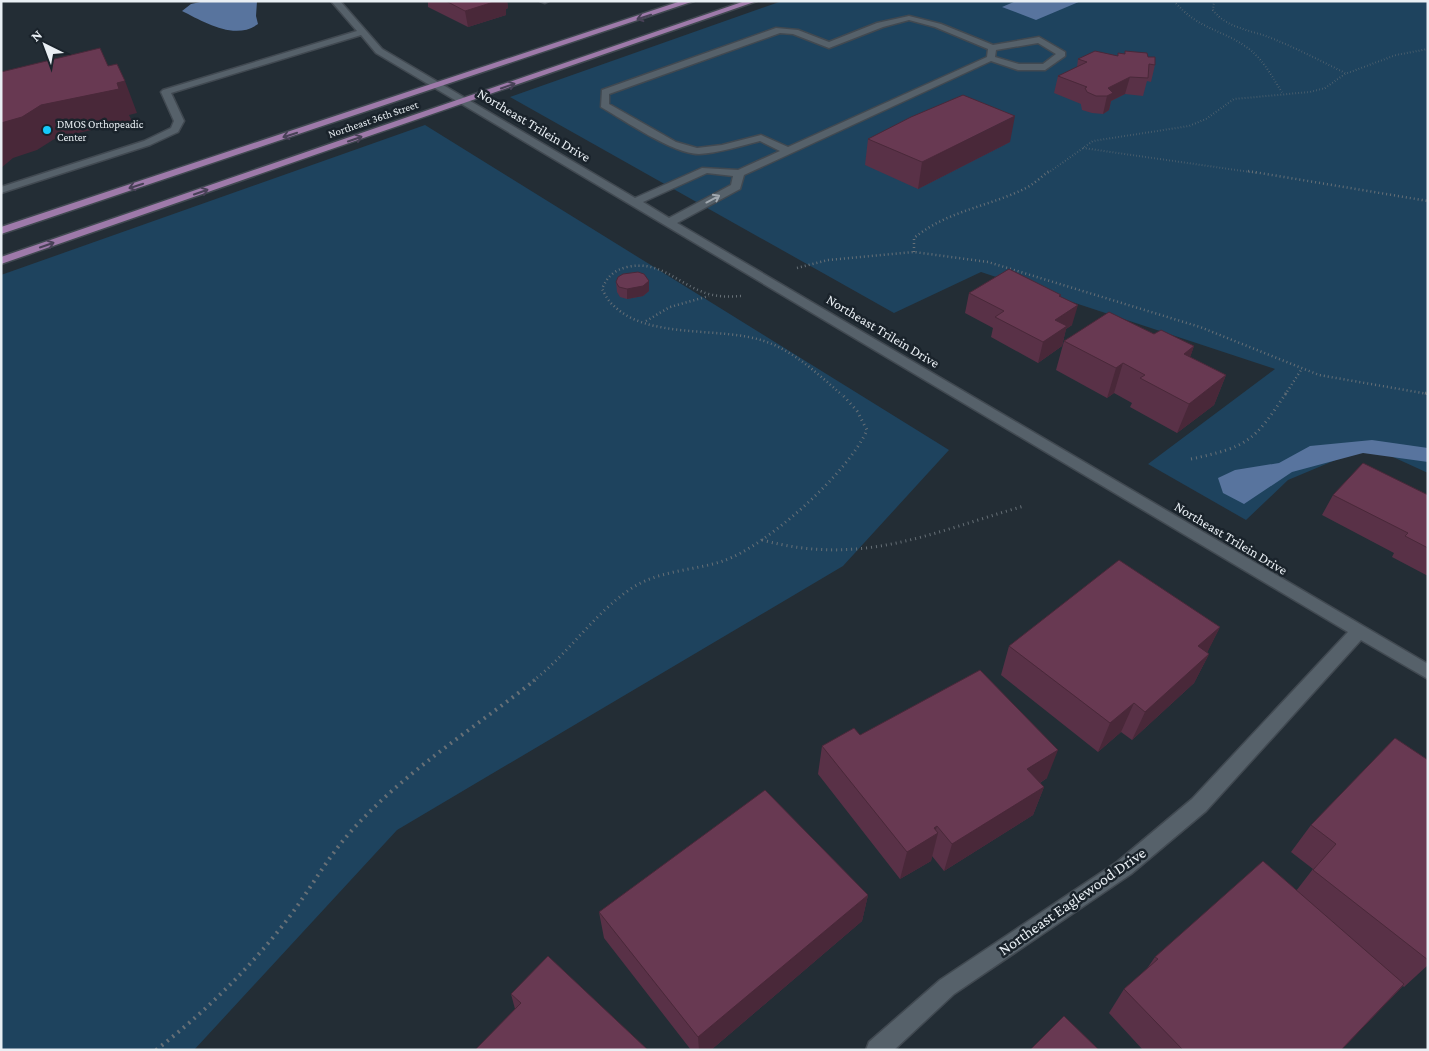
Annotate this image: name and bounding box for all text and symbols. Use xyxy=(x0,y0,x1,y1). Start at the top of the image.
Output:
one-way arrow xyxy=(636,12,652,22)
north arrow xyxy=(20,20,70,70)
text: N xyxy=(27,26,46,44)
one-way arrow xyxy=(500,81,515,90)
street label: Northeast Trilein Drive xyxy=(475,85,593,165)
street label: Northeast 36th Street xyxy=(327,98,420,140)
place label: DMOS Orthopeadic Center xyxy=(57,118,144,143)
marker: DMOS Orthopeadic Center xyxy=(41,124,53,136)
one-way arrow xyxy=(283,130,299,140)
one-way arrow xyxy=(346,134,362,143)
one-way arrow xyxy=(129,182,145,191)
one-way arrow xyxy=(193,187,208,196)
one-way arrow xyxy=(705,194,720,203)
one-way arrow xyxy=(39,240,55,249)
street label: Northeast Trilein Drive xyxy=(824,291,942,371)
street label: Northeast Trilein Drive xyxy=(1172,498,1290,578)
street label: Northeast Eaglewood Drive xyxy=(995,844,1149,959)

